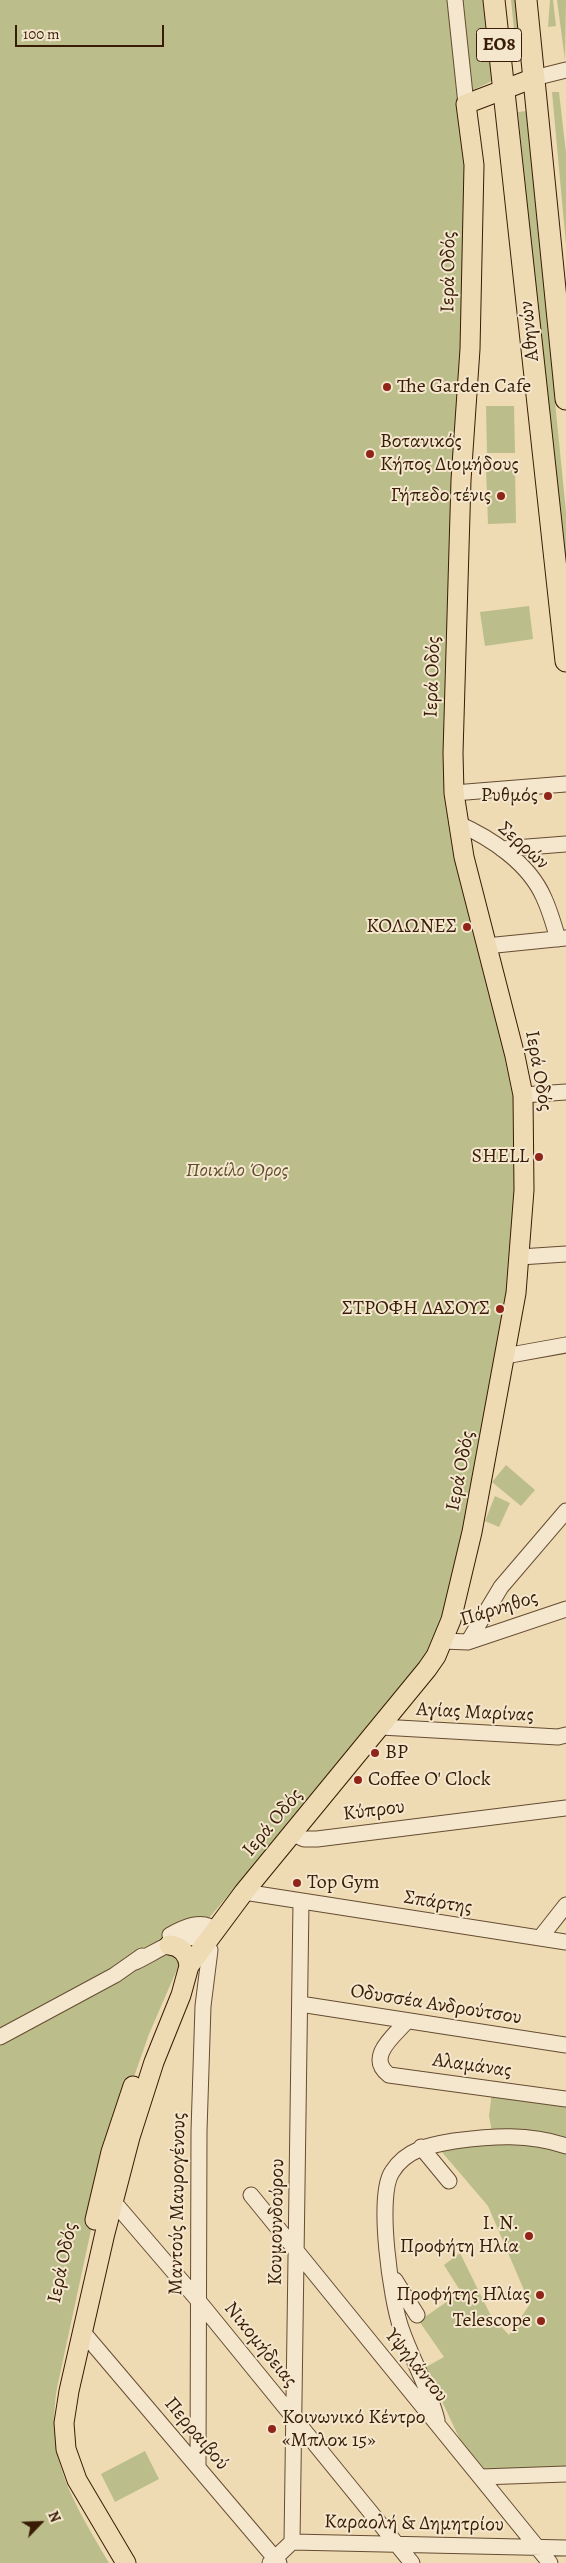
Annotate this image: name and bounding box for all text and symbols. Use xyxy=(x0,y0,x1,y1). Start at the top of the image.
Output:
scale bar xyxy=(18,15,166,47)
text: 100 m xyxy=(23,24,60,44)
road number: ΕΟ8 xyxy=(476,28,522,62)
street label: Ιερά Οδός xyxy=(436,231,462,313)
street label: Αθηνών xyxy=(515,300,545,362)
place label: The Garden Cafe xyxy=(397,375,531,399)
marker: The Garden Cafe xyxy=(381,381,393,393)
place label: Βοτανικός Κήπος Διομήδους xyxy=(380,430,519,477)
marker: Βοτανικός Κήπος Διομήδους xyxy=(364,448,376,460)
place label: Γήπεδο τένις xyxy=(391,484,491,508)
marker: Γήπεδο τένις xyxy=(495,490,507,502)
street label: Ιερά Οδός xyxy=(420,636,446,718)
place label: Ρυθμός xyxy=(481,784,538,808)
marker: Ρυθμός xyxy=(542,790,554,802)
street label: Σερρών xyxy=(493,817,553,875)
place label: ΚΟΛΩΝΕΣ xyxy=(366,915,457,939)
marker: ΚΟΛΩΝΕΣ xyxy=(461,921,473,933)
street label: Ιερά Οδός xyxy=(519,1029,557,1113)
place label: SHELL xyxy=(472,1145,529,1169)
marker: SHELL xyxy=(533,1151,545,1163)
park label: Ποικίλο Όρος xyxy=(186,1159,288,1183)
place label: ΣΤΡΟΦΗ ΔΑΣΟΥΣ xyxy=(342,1297,490,1321)
marker: ΣΤΡΟΦΗ ΔΑΣΟΥΣ xyxy=(494,1303,506,1315)
street label: Ιερά Οδός xyxy=(441,1429,481,1513)
street label: Πάρνηθος xyxy=(457,1586,541,1632)
street label: Αγίας Μαρίνας xyxy=(416,1698,534,1728)
place label: BP xyxy=(385,1741,408,1765)
marker: BP xyxy=(369,1747,381,1759)
place label: Coffee O' Clock xyxy=(368,1768,491,1792)
marker: Coffee O' Clock xyxy=(352,1774,364,1786)
street label: Ιερά Οδός xyxy=(238,1784,308,1862)
street label: Κύπρου xyxy=(342,1795,406,1827)
place label: Top Gym xyxy=(307,1871,380,1895)
marker: Top Gym xyxy=(291,1877,303,1889)
street label: Σπάρτης xyxy=(402,1886,474,1920)
street label: Οδυσσέα Ανδρούτσου xyxy=(349,1980,523,2030)
street label: Αλαμάνας xyxy=(431,2049,513,2083)
street label: Μαντούς Μαυρογένους xyxy=(164,2112,192,2296)
street label: Κουμουνδούρου xyxy=(264,2158,290,2286)
place label: Ι. Ν. Προφήτη Ηλία xyxy=(400,2212,519,2259)
street label: Ιερά Οδός xyxy=(43,2221,83,2305)
marker: Ι. Ν. Προφήτη Ηλία xyxy=(523,2230,535,2242)
place label: Προφήτης Ηλίας xyxy=(396,2283,530,2307)
marker: Προφήτης Ηλίας xyxy=(534,2289,546,2301)
street label: Νικομήδειας xyxy=(218,2297,302,2393)
place label: Telescope xyxy=(453,2309,531,2333)
marker: Telescope xyxy=(535,2315,547,2327)
street label: Υψηλάντου xyxy=(379,2324,453,2408)
street label: Περραιβού xyxy=(159,2393,233,2475)
place label: Κοινωνικό Κέντρο «Μπλοκ 15» xyxy=(282,2406,426,2453)
marker: Κοινωνικό Κέντρο «Μπλοκ 15» xyxy=(266,2423,278,2435)
north arrow xyxy=(15,2498,65,2548)
text: N xyxy=(43,2508,65,2525)
street label: Καραολή & Δημητρίου xyxy=(324,2510,504,2538)

